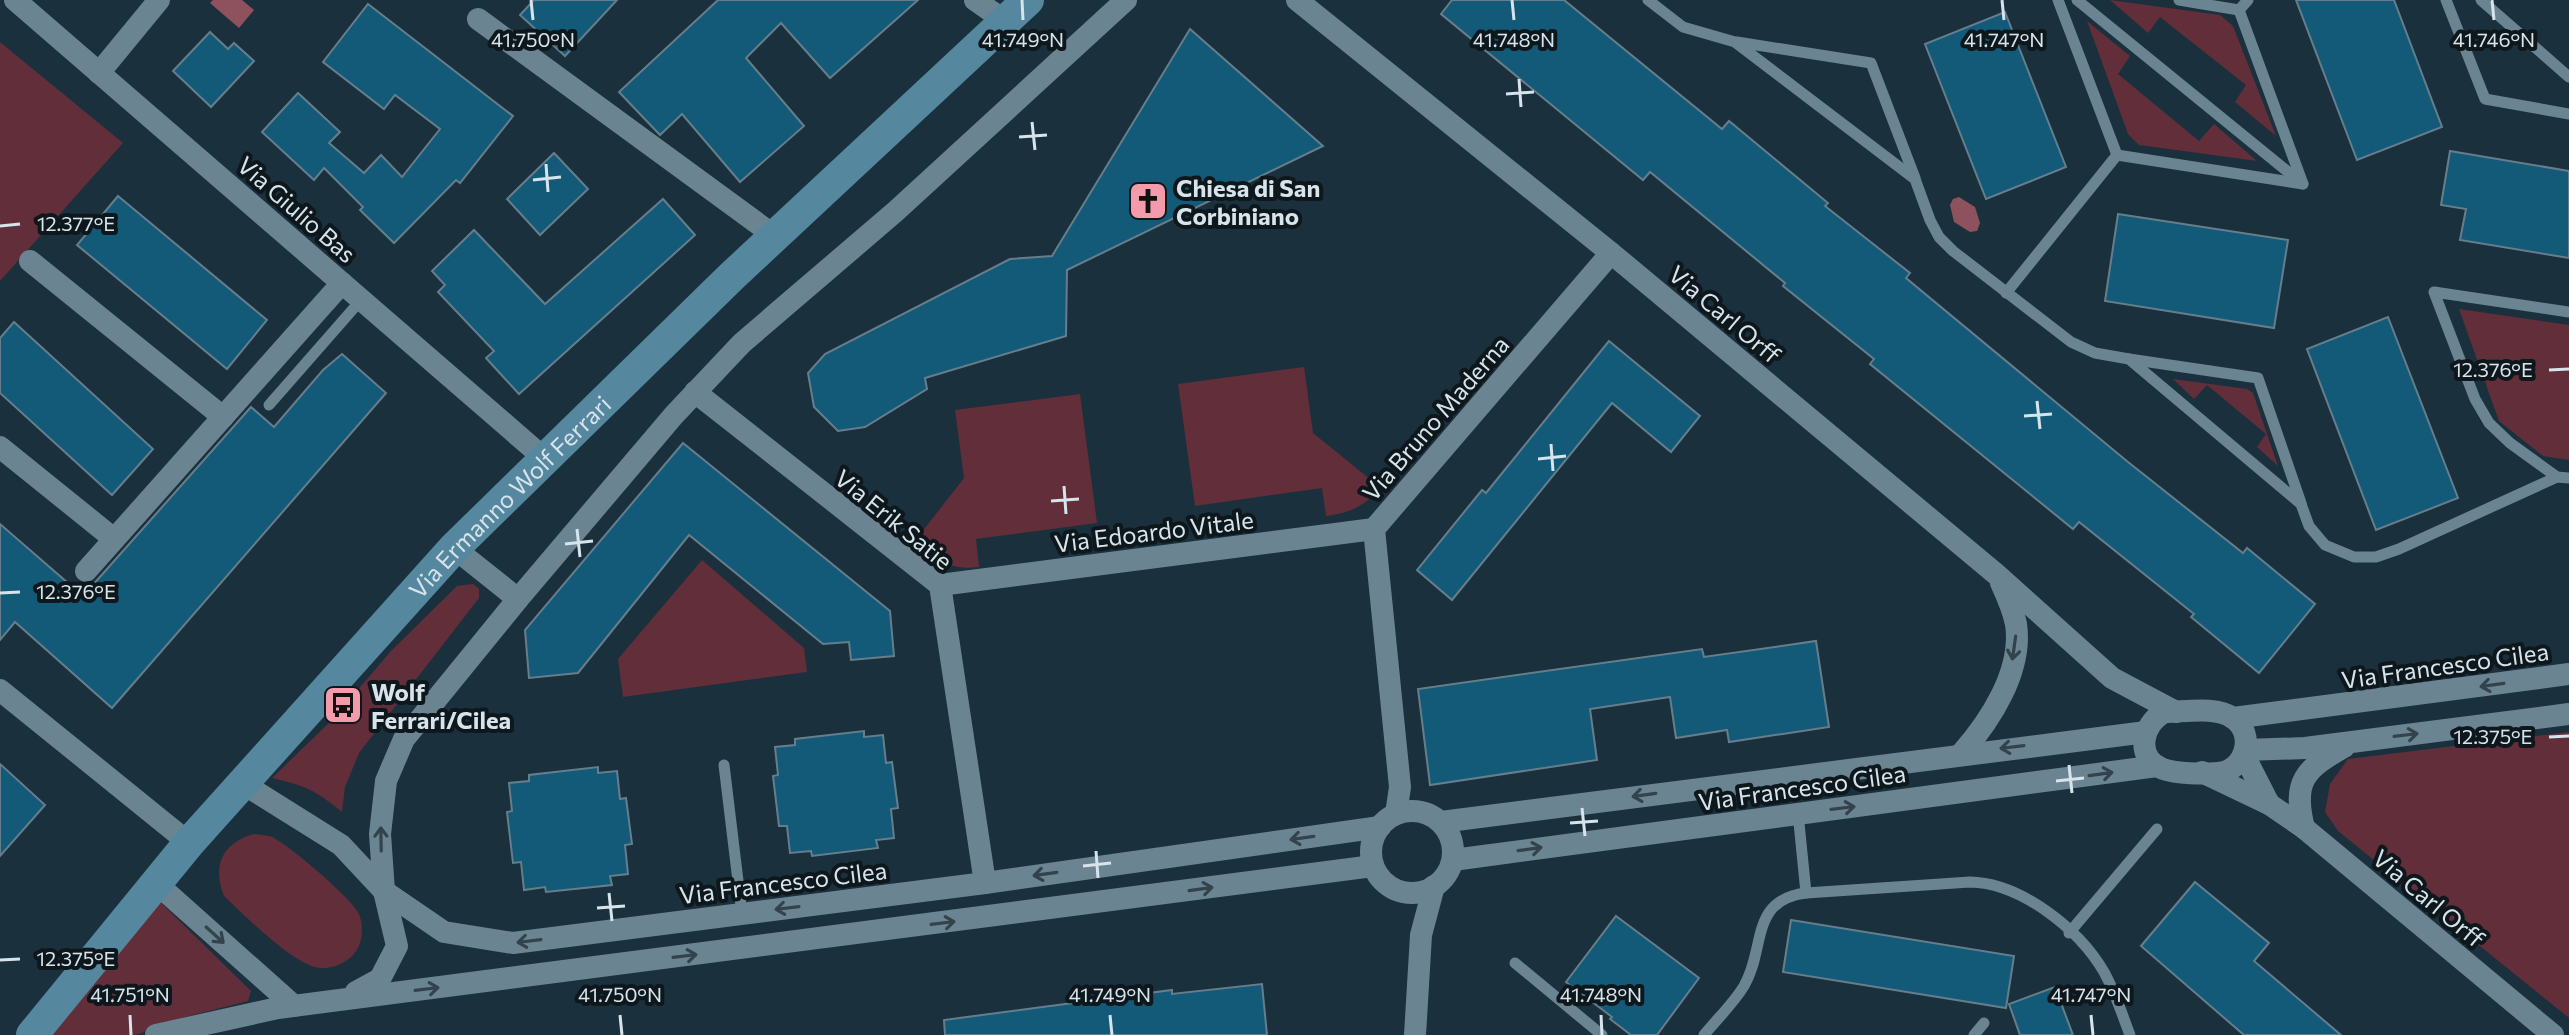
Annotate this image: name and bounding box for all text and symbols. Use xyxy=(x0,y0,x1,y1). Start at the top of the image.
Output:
text: 41.750°N xyxy=(491,27,575,51)
text: 41.749°N xyxy=(982,27,1064,51)
text: 41.748°N xyxy=(1473,27,1555,51)
text: 41.747°N xyxy=(1964,27,2044,51)
text: 41.746°N xyxy=(2453,27,2535,51)
street label: Via Giulio Bas xyxy=(232,150,362,268)
place label: Chiesa di San Corbiniano xyxy=(1176,173,1320,230)
church icon: Chiesa di San Corbiniano xyxy=(1127,180,1169,222)
text: 12.377°E xyxy=(37,211,115,235)
street label: Via Carl Orff xyxy=(1663,259,1787,369)
street label: Via Bruno Maderna xyxy=(1356,330,1514,506)
text: 12.376°E xyxy=(2453,357,2533,381)
street label: Via Ermanno Wolf Ferrari xyxy=(402,389,616,604)
street label: Via Erik Satie xyxy=(829,463,959,575)
street label: Via Edoardo Vitale xyxy=(1053,504,1255,558)
text: 12.376°E xyxy=(36,579,116,603)
one-way arrow xyxy=(2006,635,2021,660)
street label: Via Francesco Cilea xyxy=(2339,636,2551,694)
place label: Wolf Ferrari/Cilea xyxy=(371,677,511,734)
one-way arrow xyxy=(2479,677,2506,692)
bus stop icon: Wolf Ferrari/Cilea xyxy=(322,684,364,726)
text: 12.375°E xyxy=(2454,724,2532,748)
one-way arrow xyxy=(2393,727,2418,742)
one-way arrow xyxy=(2000,740,2026,755)
street label: Via Francesco Cilea xyxy=(1696,758,1908,816)
one-way arrow xyxy=(2088,766,2113,781)
one-way arrow xyxy=(1631,788,1657,803)
one-way arrow xyxy=(1829,800,1856,815)
one-way arrow xyxy=(373,827,389,853)
one-way arrow xyxy=(1290,831,1316,846)
one-way arrow xyxy=(1516,842,1543,857)
street label: Via Carl Orff xyxy=(2367,843,2491,953)
street label: Via Francesco Cilea xyxy=(677,855,889,909)
one-way arrow xyxy=(1033,867,1058,882)
one-way arrow xyxy=(1188,881,1213,896)
one-way arrow xyxy=(775,901,800,916)
one-way arrow xyxy=(930,915,955,930)
one-way arrow xyxy=(204,926,224,944)
one-way arrow xyxy=(516,933,543,948)
text: 12.375°E xyxy=(37,946,115,970)
one-way arrow xyxy=(672,948,697,963)
one-way arrow xyxy=(413,981,440,996)
text: 41.751°N xyxy=(90,982,170,1006)
text: 41.750°N xyxy=(578,982,662,1006)
text: 41.749°N xyxy=(1069,982,1151,1006)
text: 41.748°N xyxy=(1560,982,1642,1006)
text: 41.747°N xyxy=(2051,982,2131,1006)

